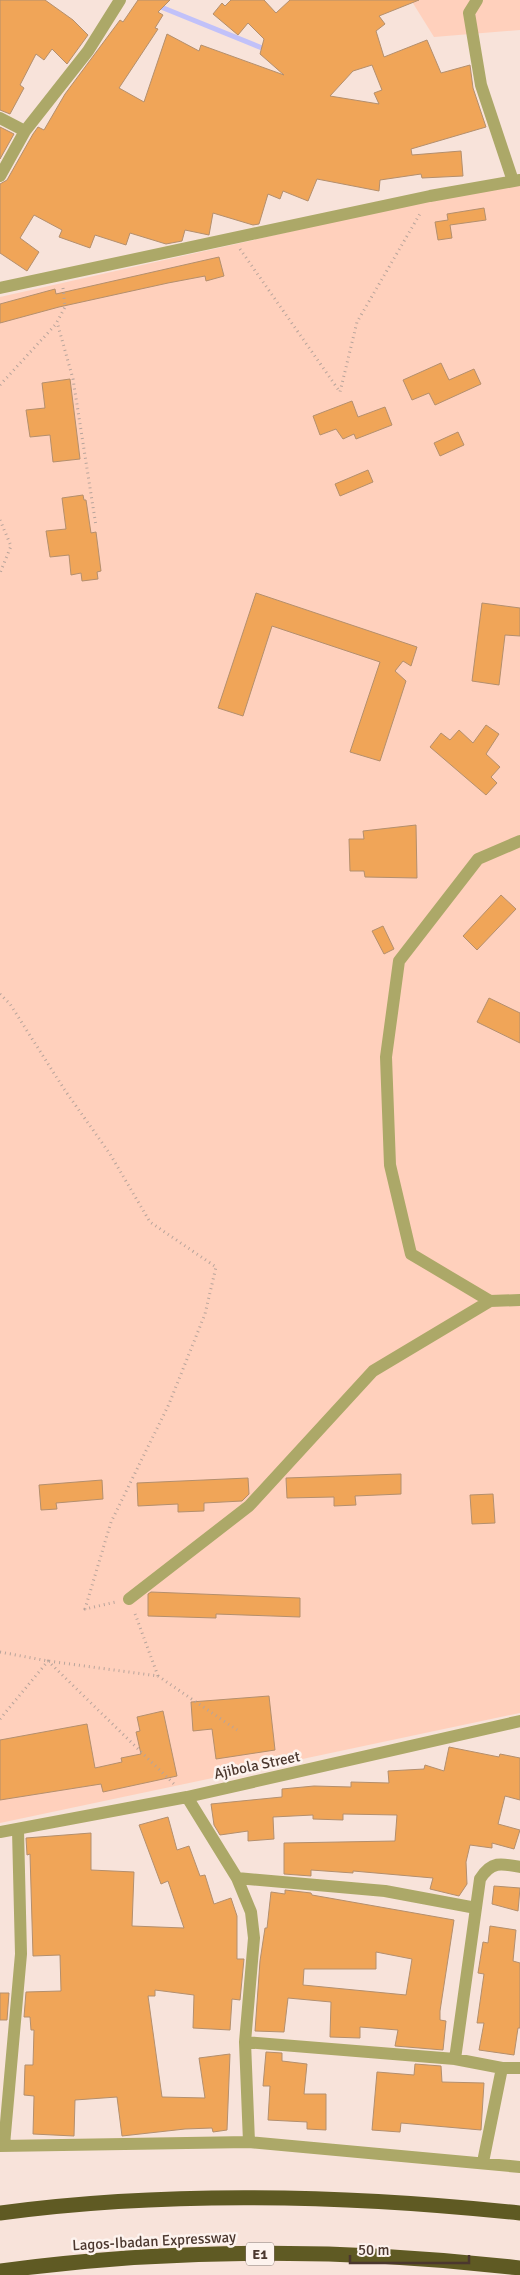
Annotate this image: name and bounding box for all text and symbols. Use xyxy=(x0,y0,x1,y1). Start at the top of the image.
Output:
street label: Ajibola Street xyxy=(212,1747,302,1783)
street label: Lagos-Ibadan Expressway xyxy=(72,2228,236,2254)
scale bar xyxy=(350,2232,469,2264)
text: 50 m xyxy=(358,2241,389,2259)
road number: E1 xyxy=(246,2242,274,2266)

